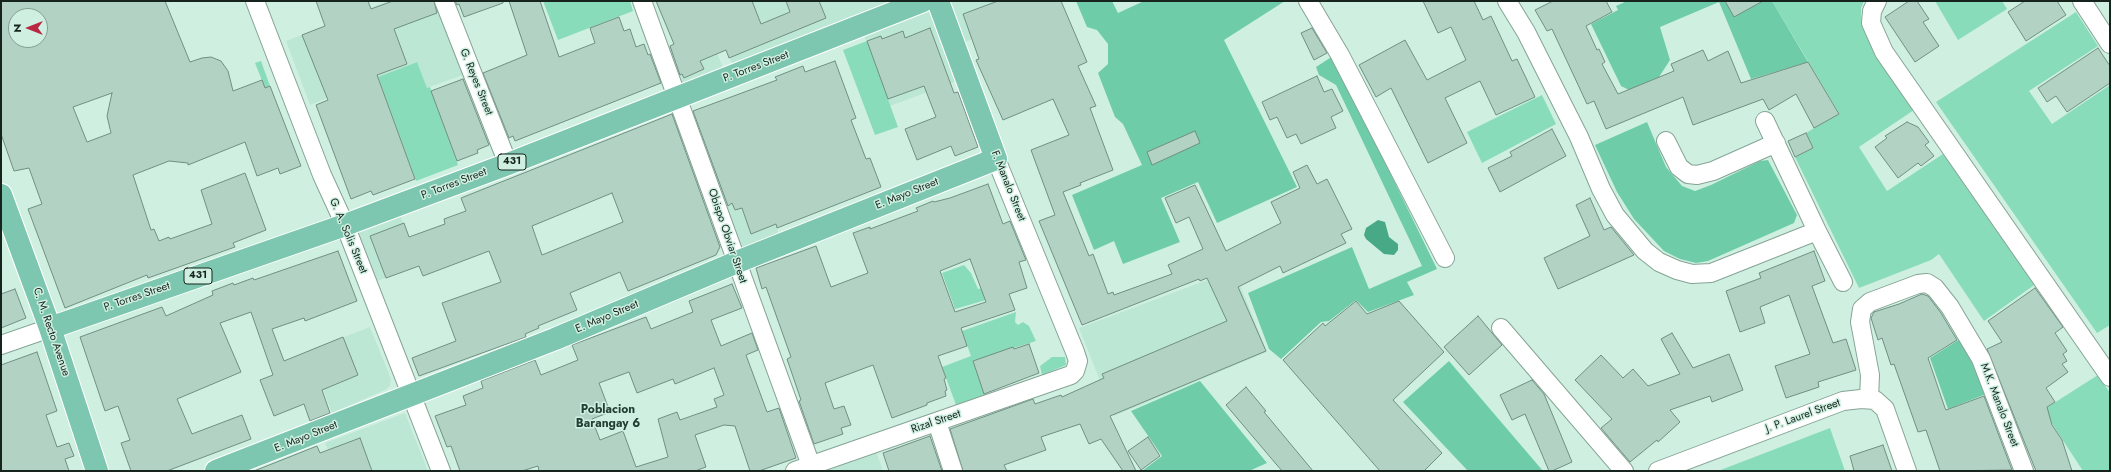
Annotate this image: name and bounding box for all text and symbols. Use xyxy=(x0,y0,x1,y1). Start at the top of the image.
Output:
north arrow xyxy=(8,8,48,48)
text: N xyxy=(9,24,25,32)
street label: G. Reyes Street xyxy=(457,47,495,117)
street label: P. Torres Street xyxy=(721,48,791,86)
street label: F. Manalo Street xyxy=(988,149,1028,223)
road number: 431 xyxy=(498,154,526,170)
street label: P. Torres Street xyxy=(419,165,489,203)
street label: E. Mayo Street xyxy=(873,175,941,213)
street label: Obispo Obviar Street xyxy=(705,187,749,285)
street label: G. A. Solis Street xyxy=(326,196,370,276)
road number: 431 xyxy=(184,268,212,284)
street label: P. Torres Street xyxy=(102,280,172,314)
street label: C. M. Recto Avenue xyxy=(30,286,72,378)
street label: E. Mayo Street xyxy=(574,298,640,336)
street label: M.K. Manalo Street xyxy=(1977,361,2021,449)
street label: J. P. Laurel Street xyxy=(1764,396,1842,436)
district label: Poblacion Barangay 6 xyxy=(576,403,640,431)
street label: Rizal Street xyxy=(910,407,962,437)
street label: E. Mayo Street xyxy=(272,418,340,456)

